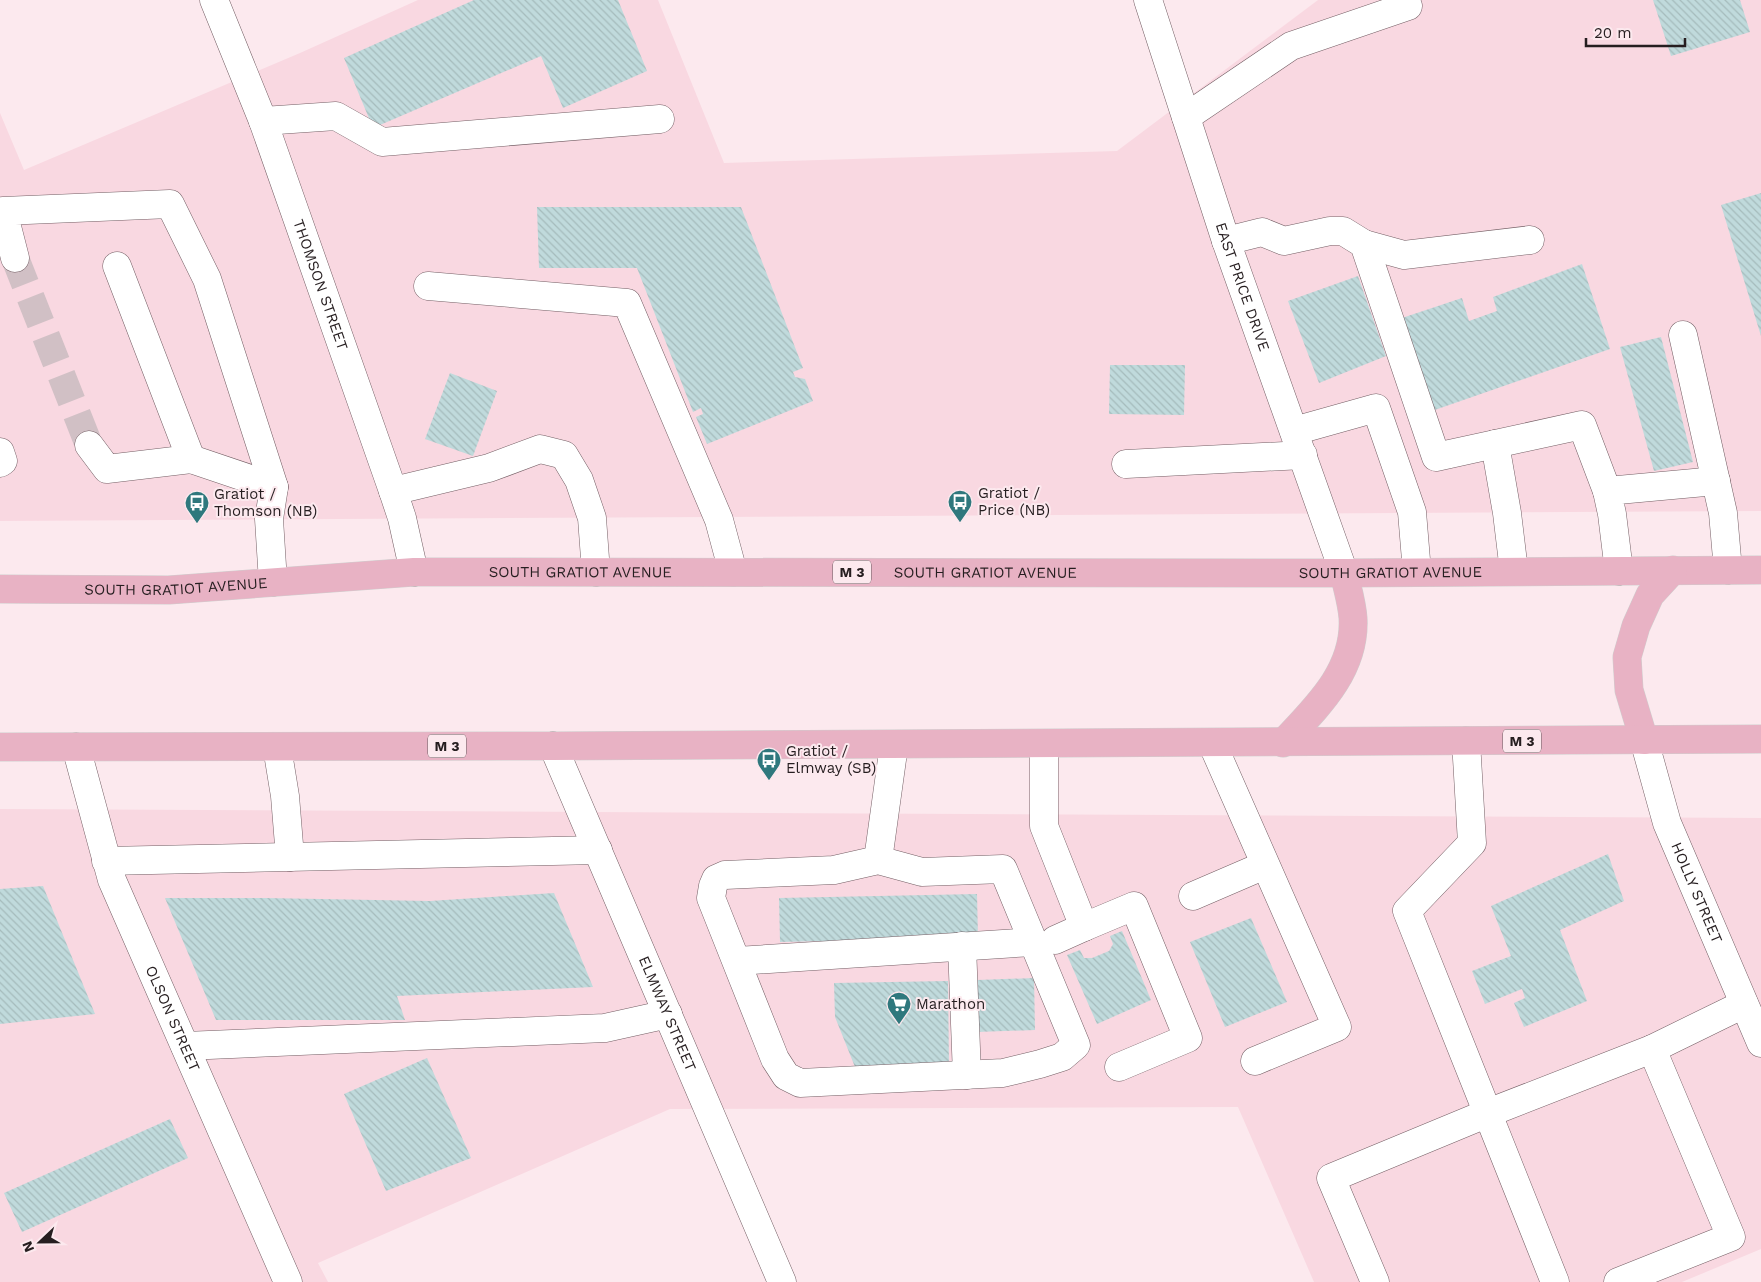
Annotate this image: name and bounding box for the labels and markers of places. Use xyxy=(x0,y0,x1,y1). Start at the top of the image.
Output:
place label: Gratiot / Price (NB) xyxy=(978,484,1050,519)
place label: Gratiot / Thomson (NB) xyxy=(214,485,317,520)
bus stop icon: Gratiot / Price (NB) xyxy=(947,489,973,523)
bus stop icon: Gratiot / Thomson (NB) xyxy=(184,490,210,524)
place label: Gratiot / Elmway (SB) xyxy=(786,742,876,777)
bus stop icon: Gratiot / Elmway (SB) xyxy=(756,747,782,781)
supermarket icon: Marathon xyxy=(886,991,912,1025)
place label: Marathon xyxy=(916,995,985,1013)

